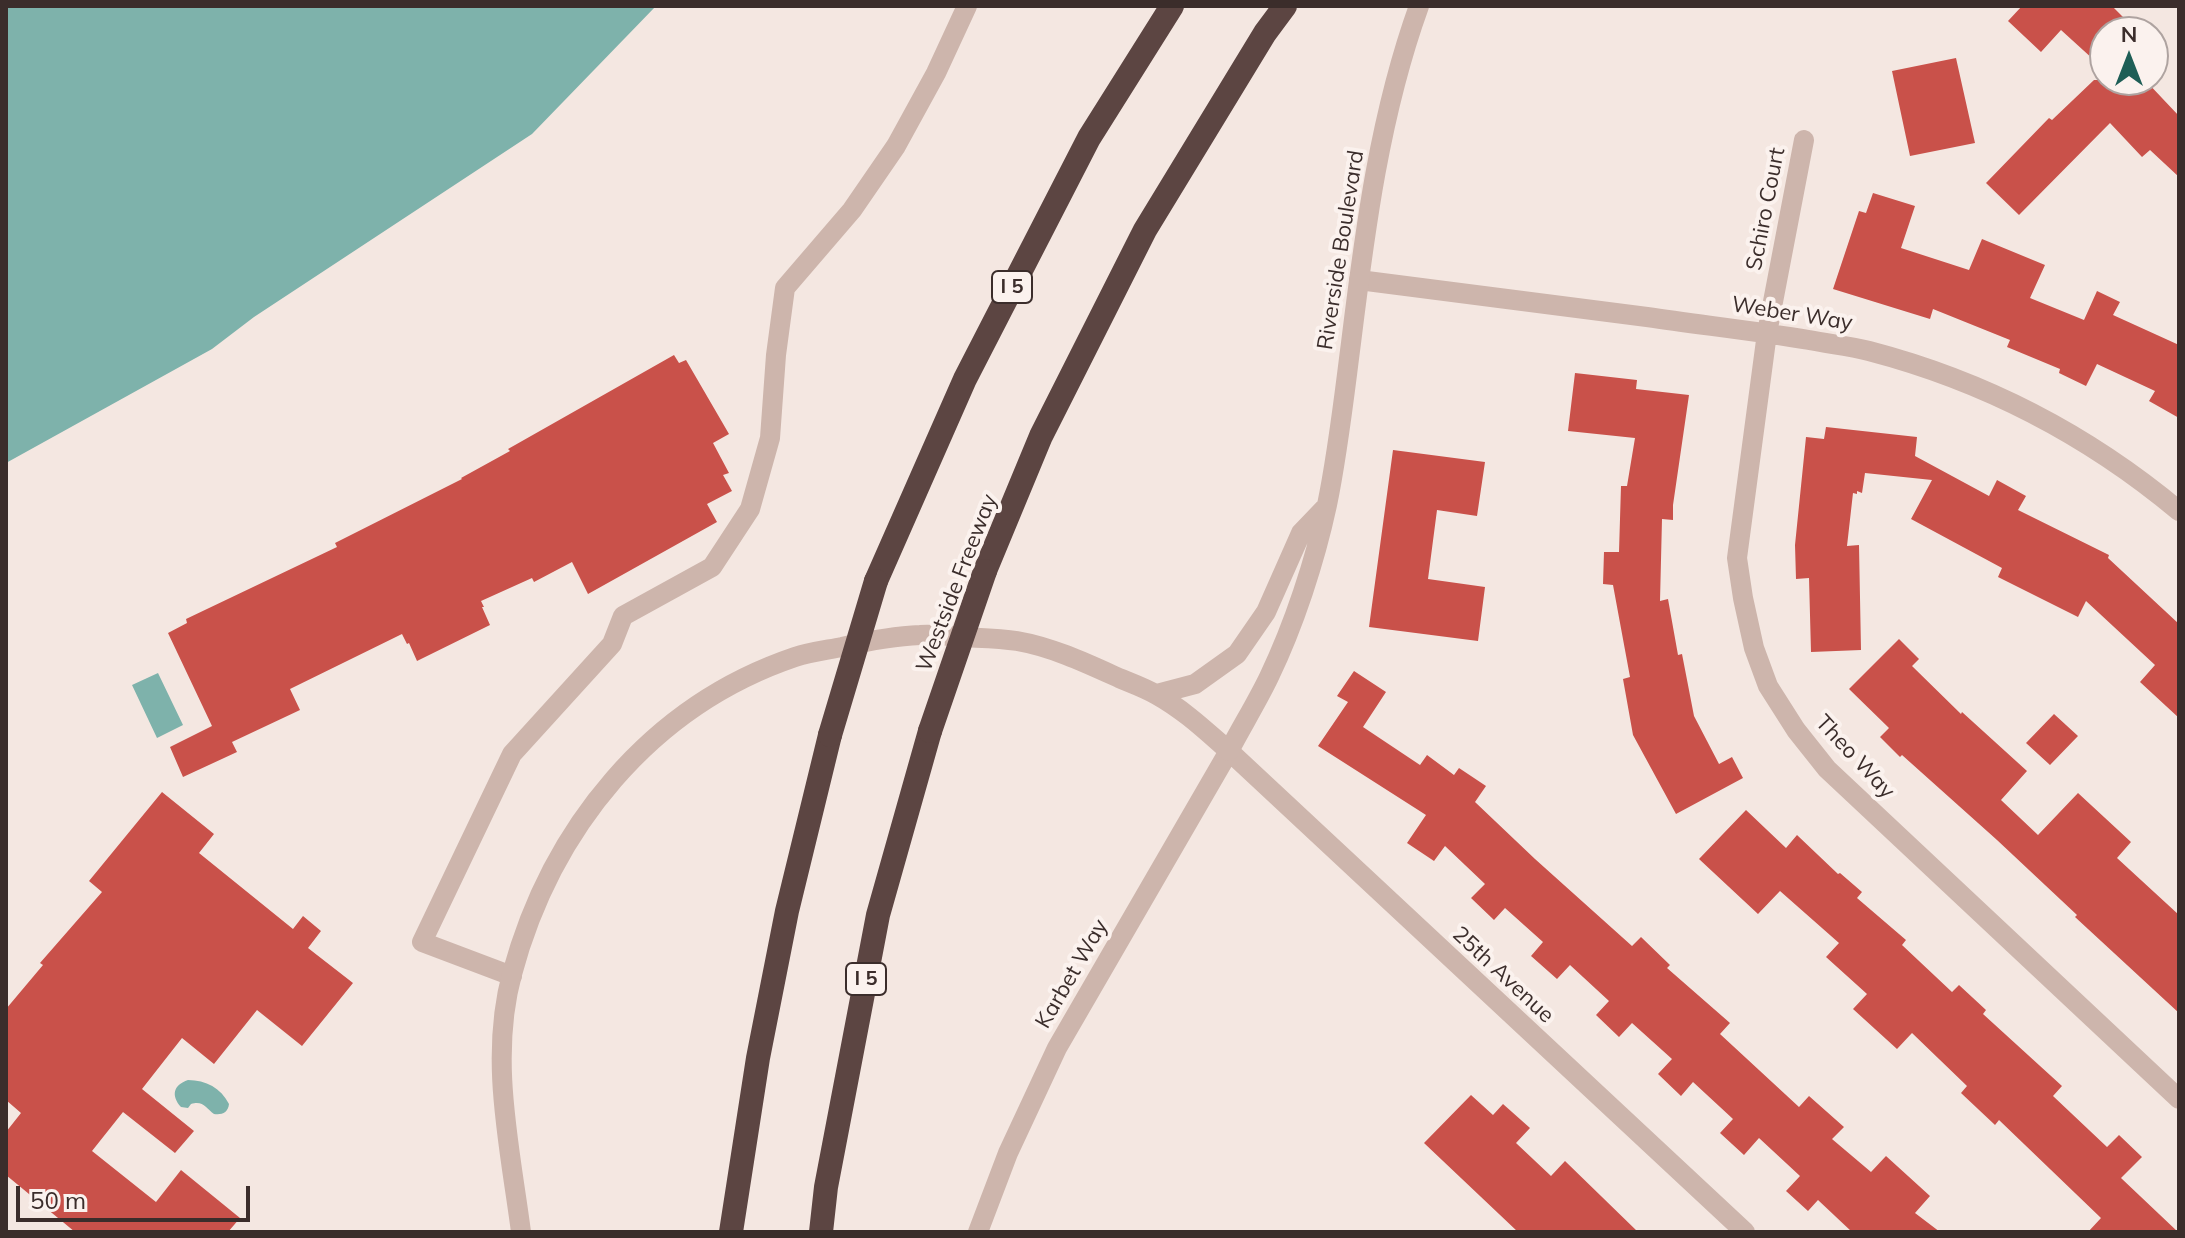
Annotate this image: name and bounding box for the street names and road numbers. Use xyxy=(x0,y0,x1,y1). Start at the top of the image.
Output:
street label: Schiro Court xyxy=(1741,145,1791,273)
street label: Riverside Boulevard xyxy=(1312,148,1370,352)
road number: I 5 xyxy=(992,271,1032,303)
street label: Weber Way xyxy=(1730,291,1854,337)
street label: Westside Freeway xyxy=(911,490,1003,676)
street label: Theo Way xyxy=(1810,710,1900,804)
street label: Karbet Way xyxy=(1030,915,1114,1033)
street label: 25th Avenue xyxy=(1447,921,1559,1029)
road number: I 5 xyxy=(846,963,886,995)

